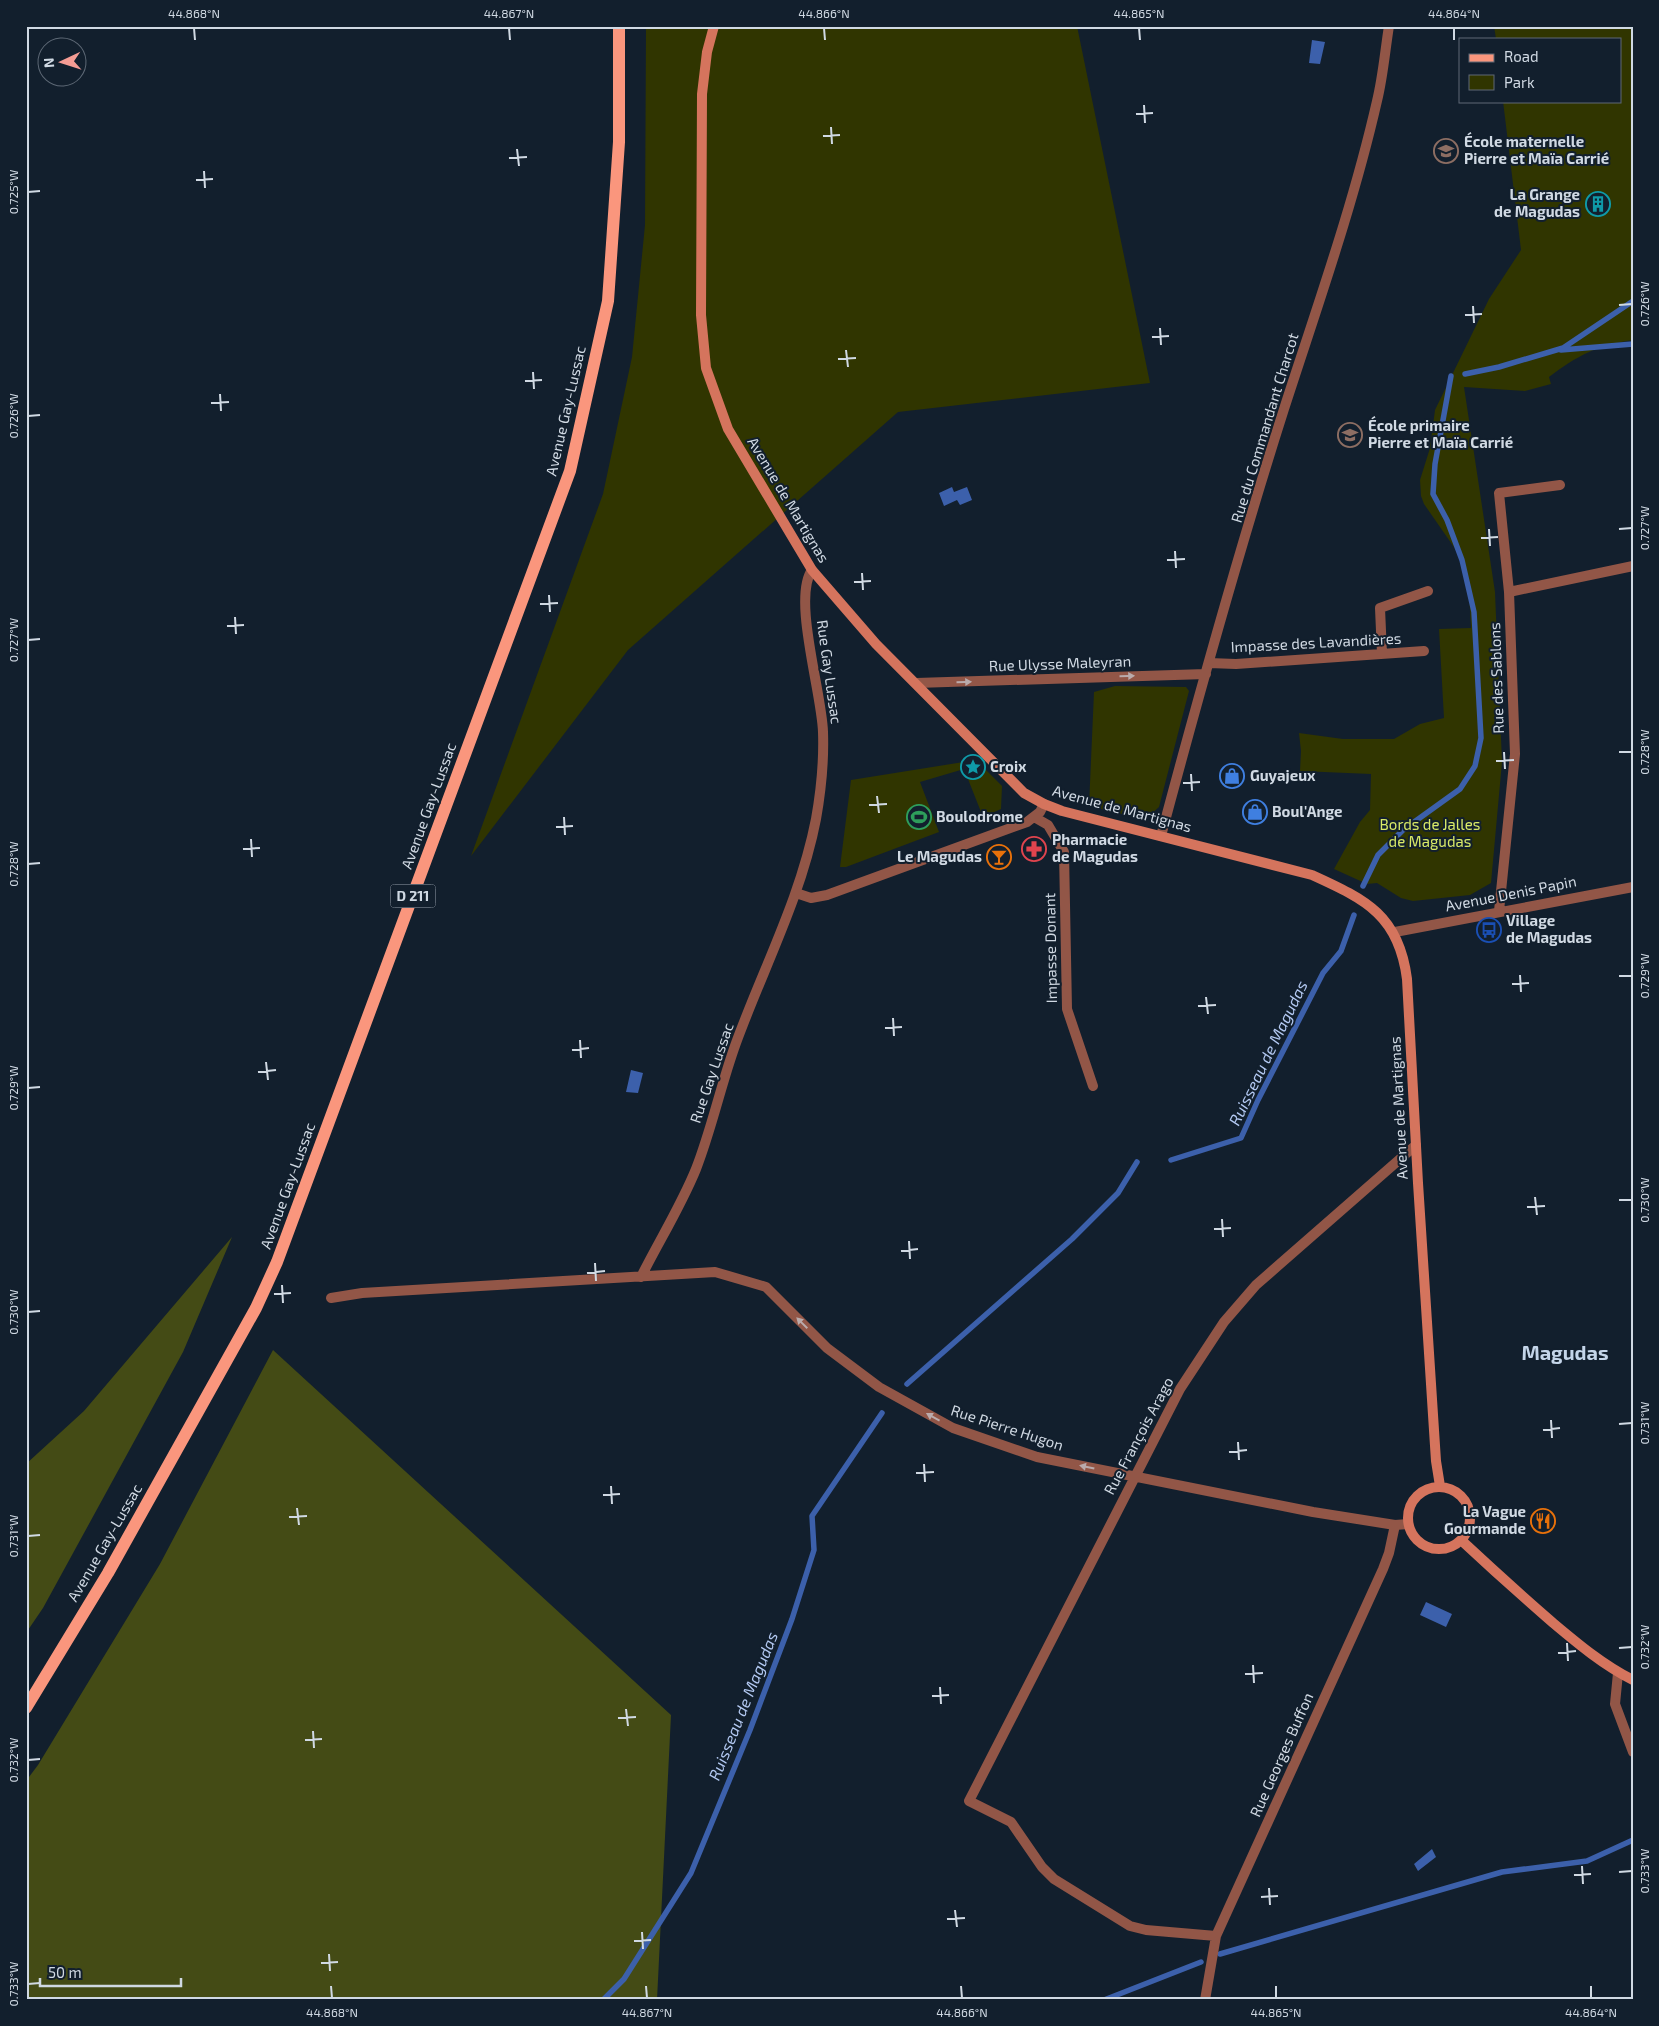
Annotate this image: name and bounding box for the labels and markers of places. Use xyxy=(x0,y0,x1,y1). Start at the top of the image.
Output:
place label: École maternelle Pierre et Maïa Carrié xyxy=(1464,131,1609,167)
school or university icon: École maternelle Pierre et Maïa Carrié xyxy=(1433,138,1459,164)
place label: La Grange de Magudas xyxy=(1494,185,1580,220)
building icon: La Grange de Magudas xyxy=(1585,191,1611,217)
place label: École primaire Pierre et Maïa Carrié xyxy=(1368,415,1513,451)
school or university icon: École primaire Pierre et Maïa Carrié xyxy=(1337,422,1363,448)
place icon: Croix xyxy=(960,754,986,780)
place label: Croix xyxy=(990,757,1027,775)
shop icon: Guyajeux xyxy=(1219,763,1245,789)
place label: Guyajeux xyxy=(1250,766,1316,785)
shop icon: Boul'Ange xyxy=(1242,799,1268,825)
place label: Boul'Ange xyxy=(1272,802,1343,820)
sports icon: Boulodrome xyxy=(906,804,932,830)
place label: Boulodrome xyxy=(936,807,1023,825)
place label: Pharmacie de Magudas xyxy=(1052,830,1138,865)
pharmacy icon: Pharmacie de Magudas xyxy=(1021,836,1047,862)
bar icon: Le Magudas xyxy=(986,844,1012,870)
place label: Le Magudas xyxy=(897,847,982,865)
place label: Village de Magudas xyxy=(1506,911,1592,946)
bus stop icon: Village de Magudas xyxy=(1476,917,1502,943)
place label: La Vague Gourmande xyxy=(1444,1502,1526,1537)
restaurant icon: La Vague Gourmande xyxy=(1530,1508,1556,1534)

